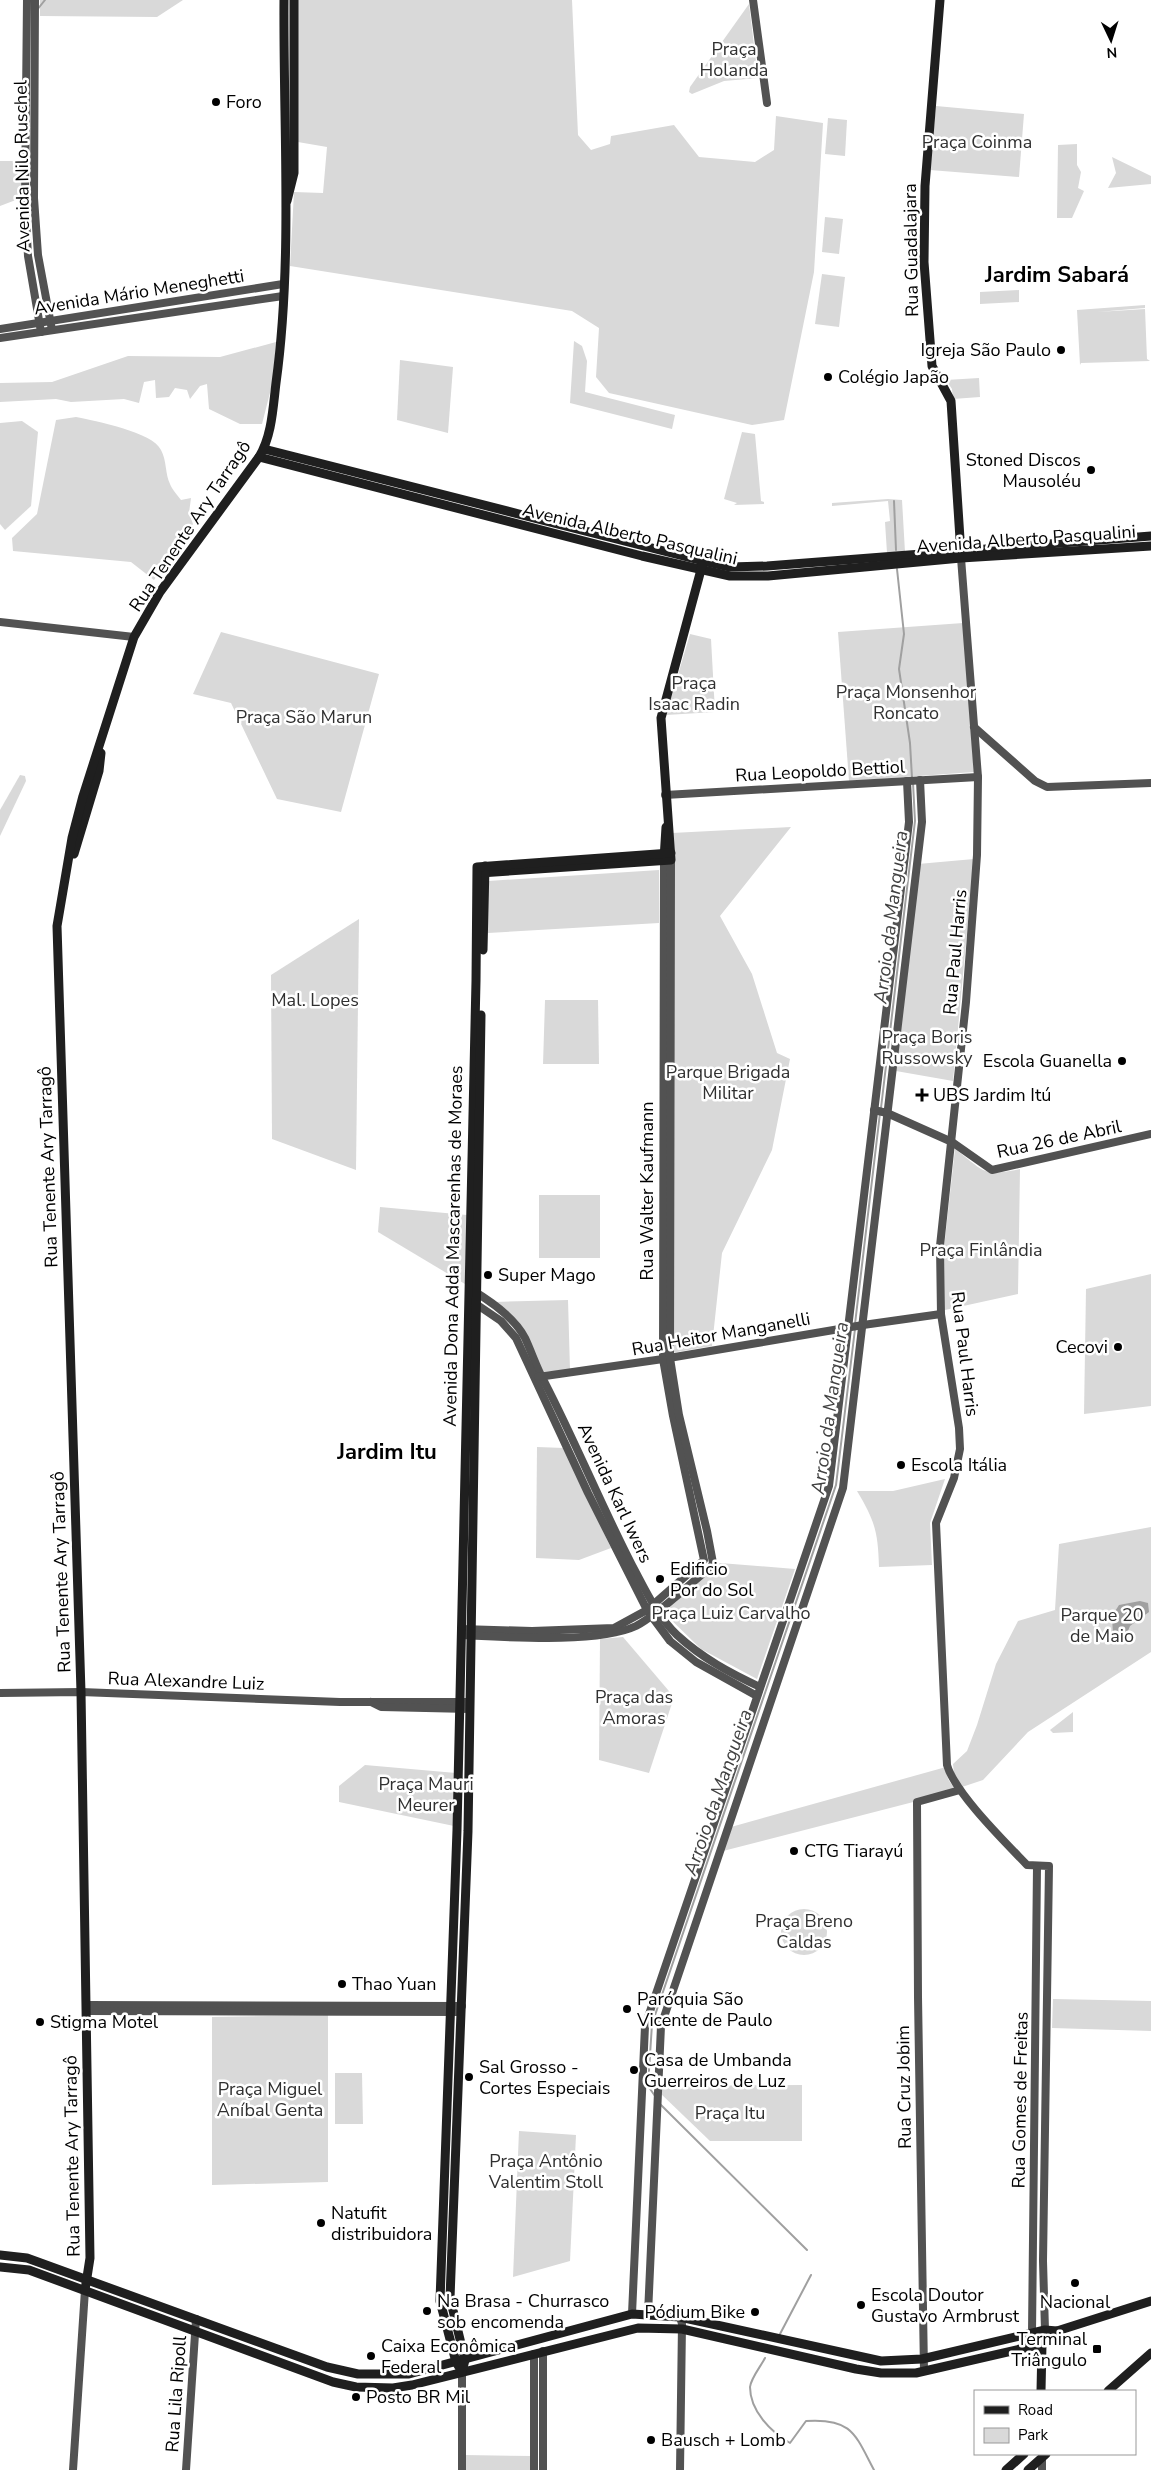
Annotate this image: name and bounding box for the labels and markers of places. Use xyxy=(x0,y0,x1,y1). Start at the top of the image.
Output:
place label: Foro xyxy=(226,90,262,114)
marker: Foro xyxy=(210,96,222,108)
place label: Igreja São Paulo xyxy=(920,338,1051,362)
marker: Igreja São Paulo xyxy=(1055,344,1067,356)
place label: Colégio Japão xyxy=(838,365,949,389)
marker: Colégio Japão xyxy=(822,371,834,383)
place label: Stoned Discos Mausoléu xyxy=(966,448,1081,493)
marker: Stoned Discos Mausoléu xyxy=(1085,464,1097,476)
place label: Escola Guanella xyxy=(983,1049,1112,1073)
marker: Escola Guanella xyxy=(1116,1055,1128,1067)
place label: UBS Jardim Itú xyxy=(933,1083,1051,1107)
marker: UBS Jardim Itú xyxy=(915,1088,929,1102)
place label: Super Mago xyxy=(498,1263,596,1287)
marker: Super Mago xyxy=(482,1269,494,1281)
place label: Cecovi xyxy=(1055,1335,1108,1359)
marker: Cecovi xyxy=(1112,1341,1124,1353)
place label: Escola Itália xyxy=(911,1453,1007,1477)
marker: Escola Itália xyxy=(895,1459,907,1471)
place label: Edificio Por do Sol xyxy=(670,1557,754,1602)
marker: Edificio Por do Sol xyxy=(654,1573,666,1585)
place label: CTG Tiarayú xyxy=(804,1839,903,1863)
marker: CTG Tiarayú xyxy=(788,1845,800,1857)
place label: Thao Yuan xyxy=(352,1972,437,1996)
marker: Thao Yuan xyxy=(336,1978,348,1990)
place label: Paróquia São Vicente de Paulo xyxy=(636,1987,772,2032)
marker: Paróquia São Vicente de Paulo xyxy=(621,2003,633,2015)
place label: Stigma Motel xyxy=(50,2010,159,2034)
marker: Stigma Motel xyxy=(34,2016,46,2028)
place label: Casa de Umbanda Guerreiros de Luz xyxy=(644,2048,792,2093)
place label: Sal Grosso - Cortes Especiais xyxy=(479,2055,610,2100)
marker: Casa de Umbanda Guerreiros de Luz xyxy=(628,2064,640,2076)
marker: Sal Grosso - Cortes Especiais xyxy=(463,2071,475,2083)
place label: Natufit distribuidora xyxy=(331,2201,432,2246)
marker: Natufit distribuidora xyxy=(315,2217,327,2229)
marker: Nacional xyxy=(1069,2277,1081,2289)
place label: Escola Doutor Gustavo Armbrust xyxy=(871,2283,1020,2328)
place label: Na Brasa - Churrasco sob encomenda xyxy=(437,2289,609,2334)
place label: Nacional xyxy=(1040,2290,1111,2314)
marker: Escola Doutor Gustavo Armbrust xyxy=(855,2299,867,2311)
place label: Pódium Bike xyxy=(645,2300,745,2324)
marker: Na Brasa - Churrasco sob encomenda xyxy=(421,2305,433,2317)
marker: Pódium Bike xyxy=(749,2306,761,2318)
place label: Terminal Triângulo xyxy=(1011,2327,1088,2372)
place label: Caixa Econômica Federal xyxy=(381,2334,516,2379)
marker: Terminal Triângulo xyxy=(1091,2343,1103,2355)
marker: Caixa Econômica Federal xyxy=(365,2350,377,2362)
place label: Posto BR Mil xyxy=(366,2385,471,2409)
marker: Posto BR Mil xyxy=(350,2391,362,2403)
place label: Bausch + Lomb xyxy=(661,2428,786,2452)
marker: Bausch + Lomb xyxy=(645,2434,657,2446)

